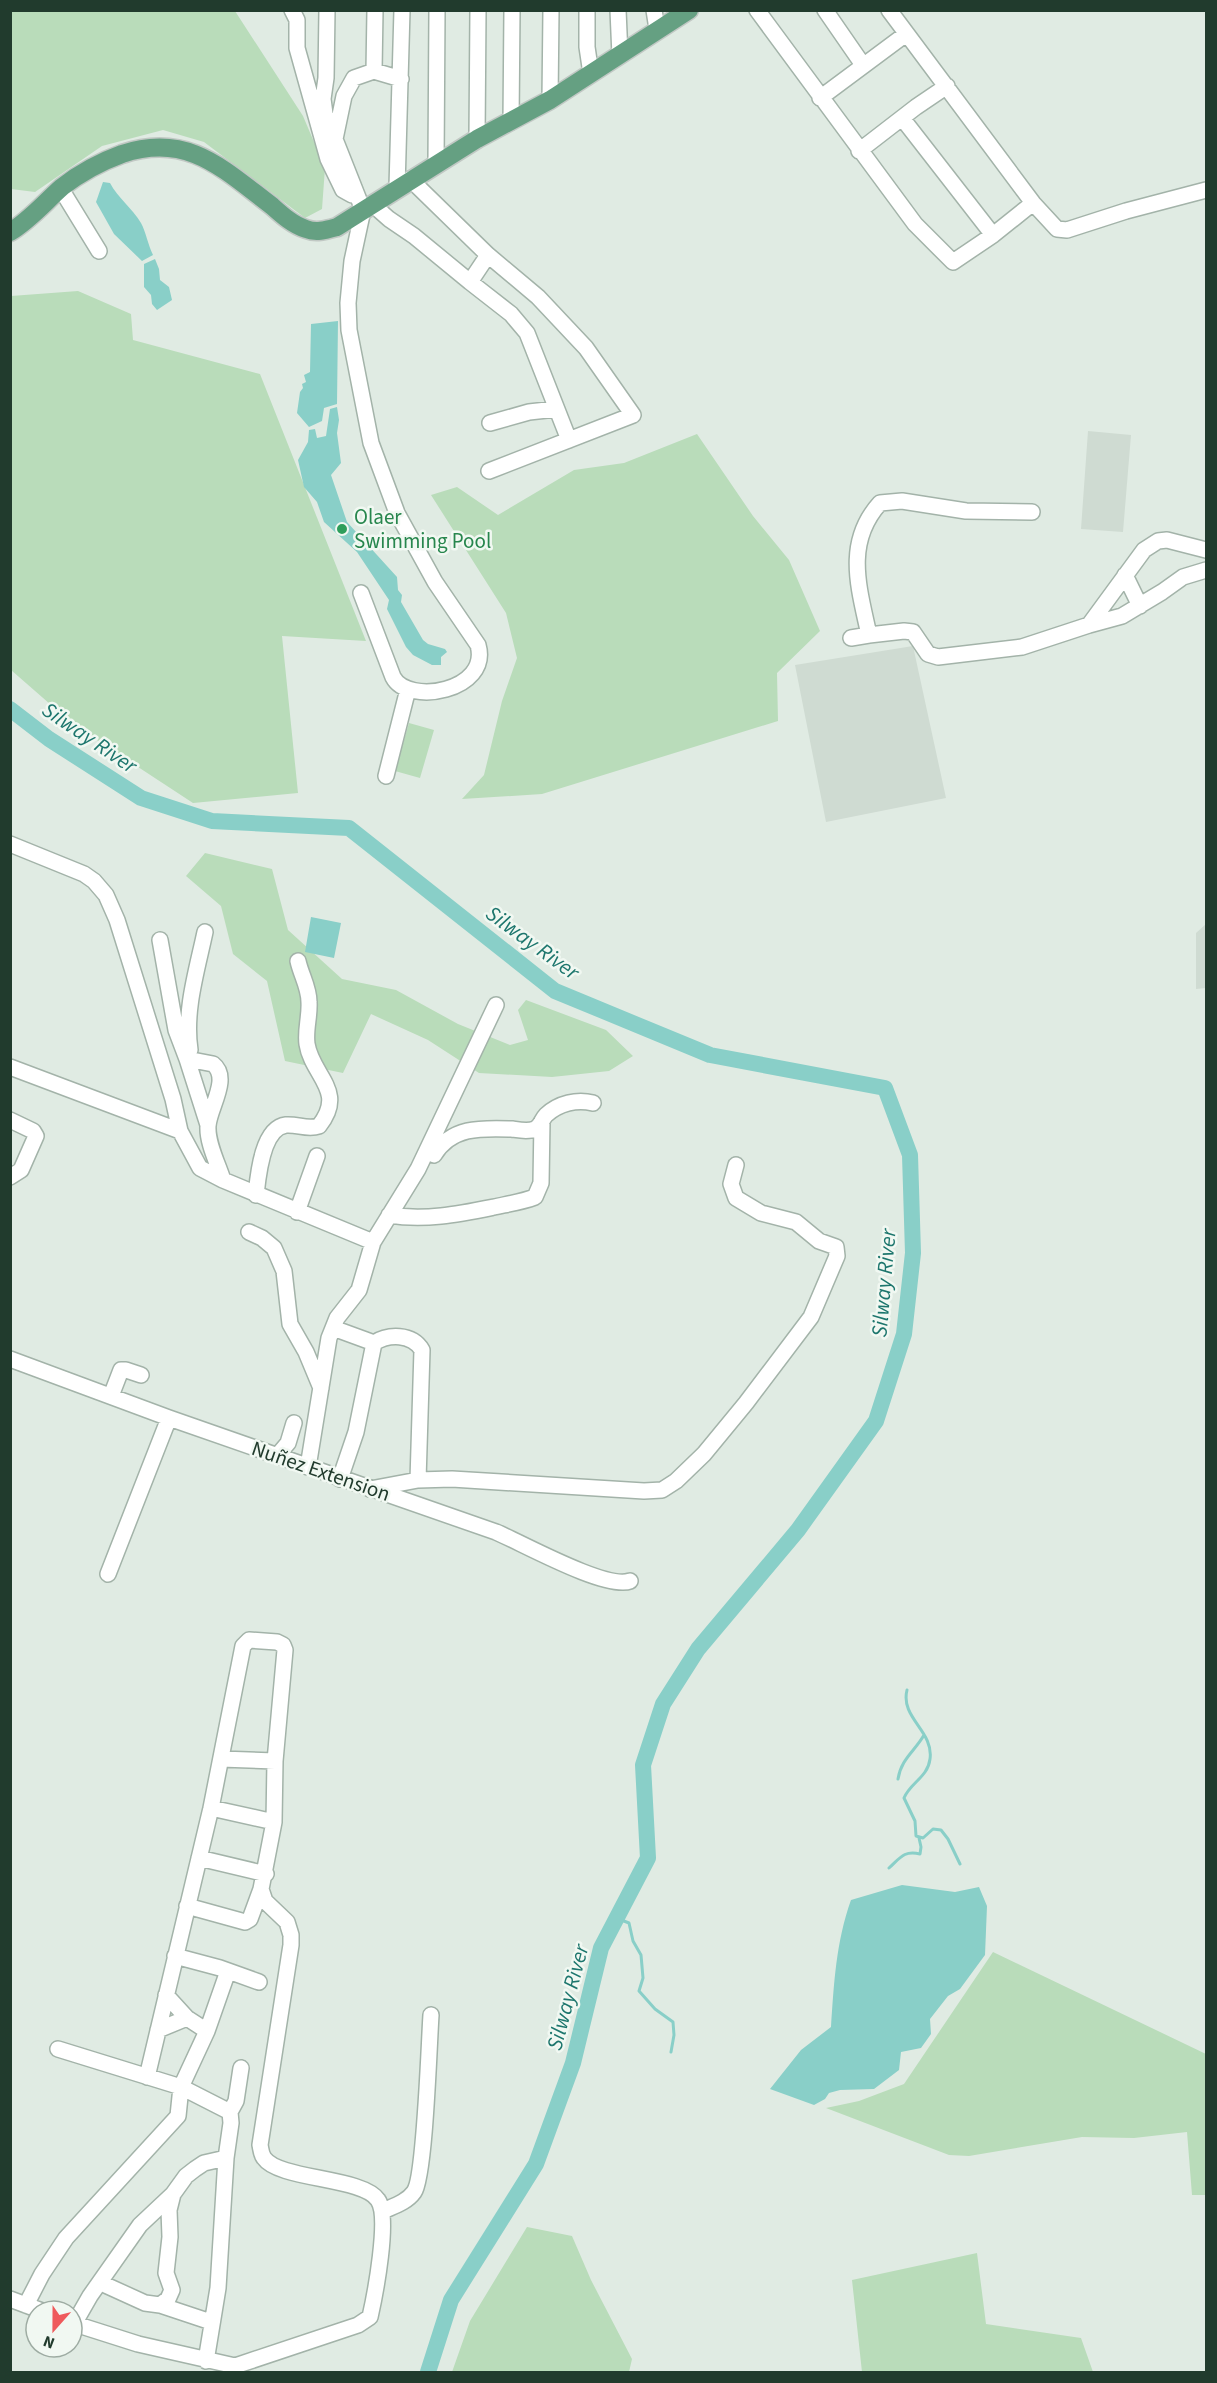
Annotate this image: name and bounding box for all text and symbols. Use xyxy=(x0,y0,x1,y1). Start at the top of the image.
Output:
place label: Olaer Swimming Pool xyxy=(354,502,491,556)
marker: Olaer Swimming Pool xyxy=(335,522,349,536)
water label: Silway River xyxy=(35,694,145,782)
water label: Silway River xyxy=(479,898,587,989)
water label: Silway River xyxy=(863,1226,905,1339)
street label: Nuñez Extension xyxy=(248,1433,394,1509)
water label: Silway River xyxy=(538,1939,598,2054)
north arrow xyxy=(24,2299,84,2359)
text: N xyxy=(40,2330,58,2354)

